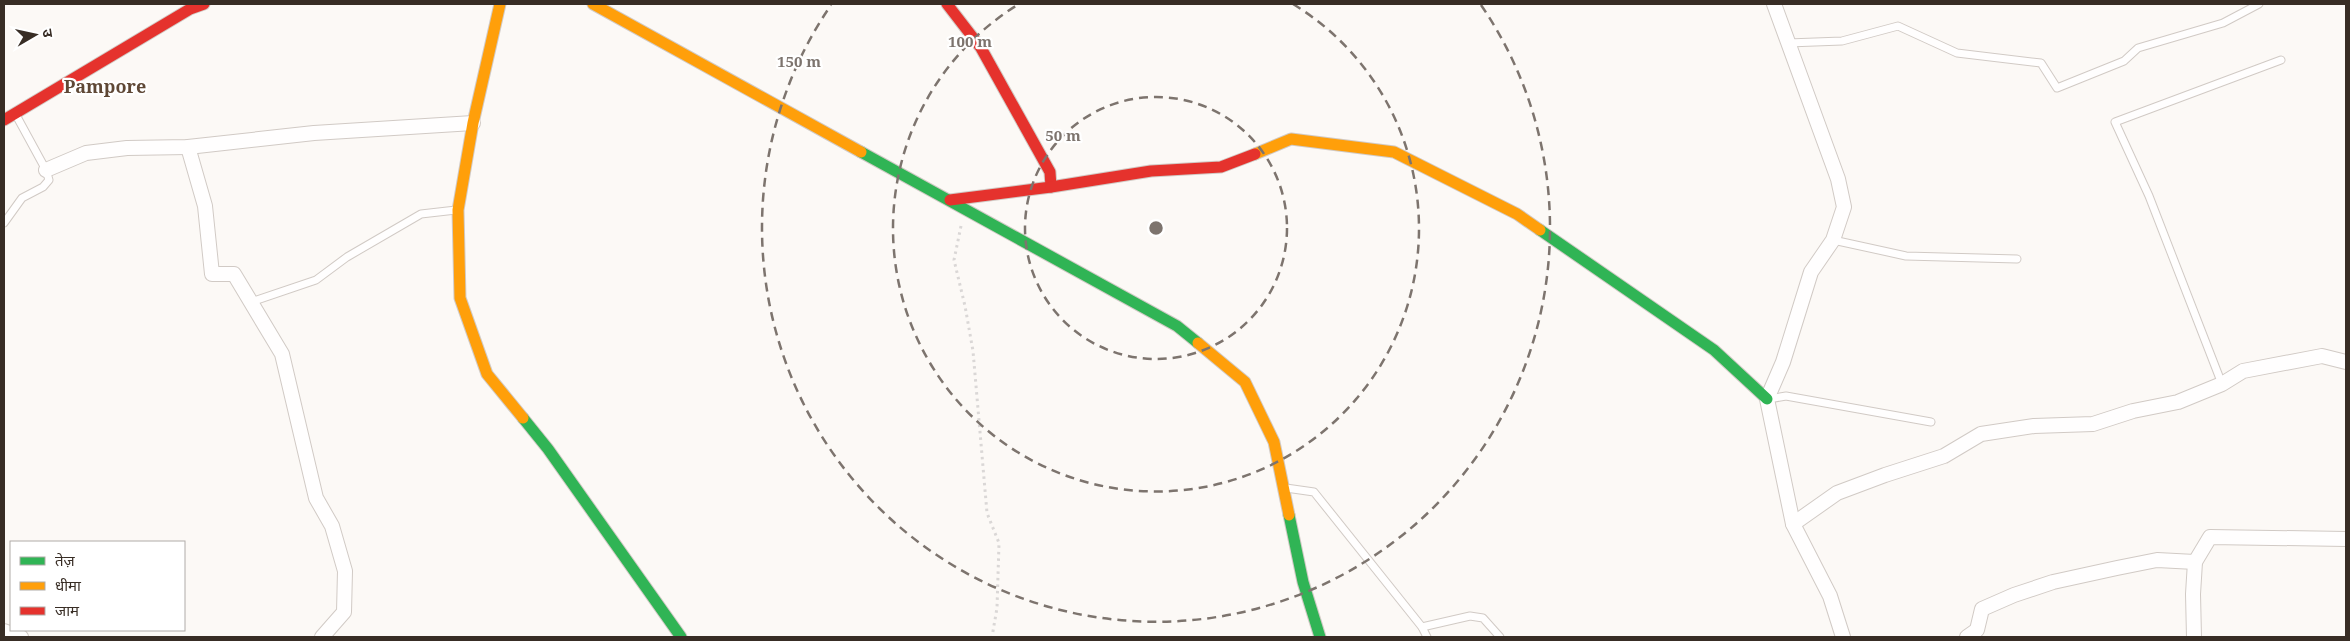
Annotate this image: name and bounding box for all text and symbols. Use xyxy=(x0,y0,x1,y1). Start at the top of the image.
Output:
north arrow xyxy=(10,10,60,60)
text: उ xyxy=(38,27,58,39)
text: 100 m xyxy=(948,31,992,51)
text: 150 m xyxy=(777,51,821,71)
district label: Pampore xyxy=(64,74,146,98)
text: 50 m xyxy=(1045,125,1081,145)
centre of rings xyxy=(1147,219,1165,237)
legend xyxy=(10,541,185,631)
text: तेज़ xyxy=(55,550,76,570)
text: धीमा xyxy=(55,575,82,595)
text: जाम xyxy=(55,600,80,620)

